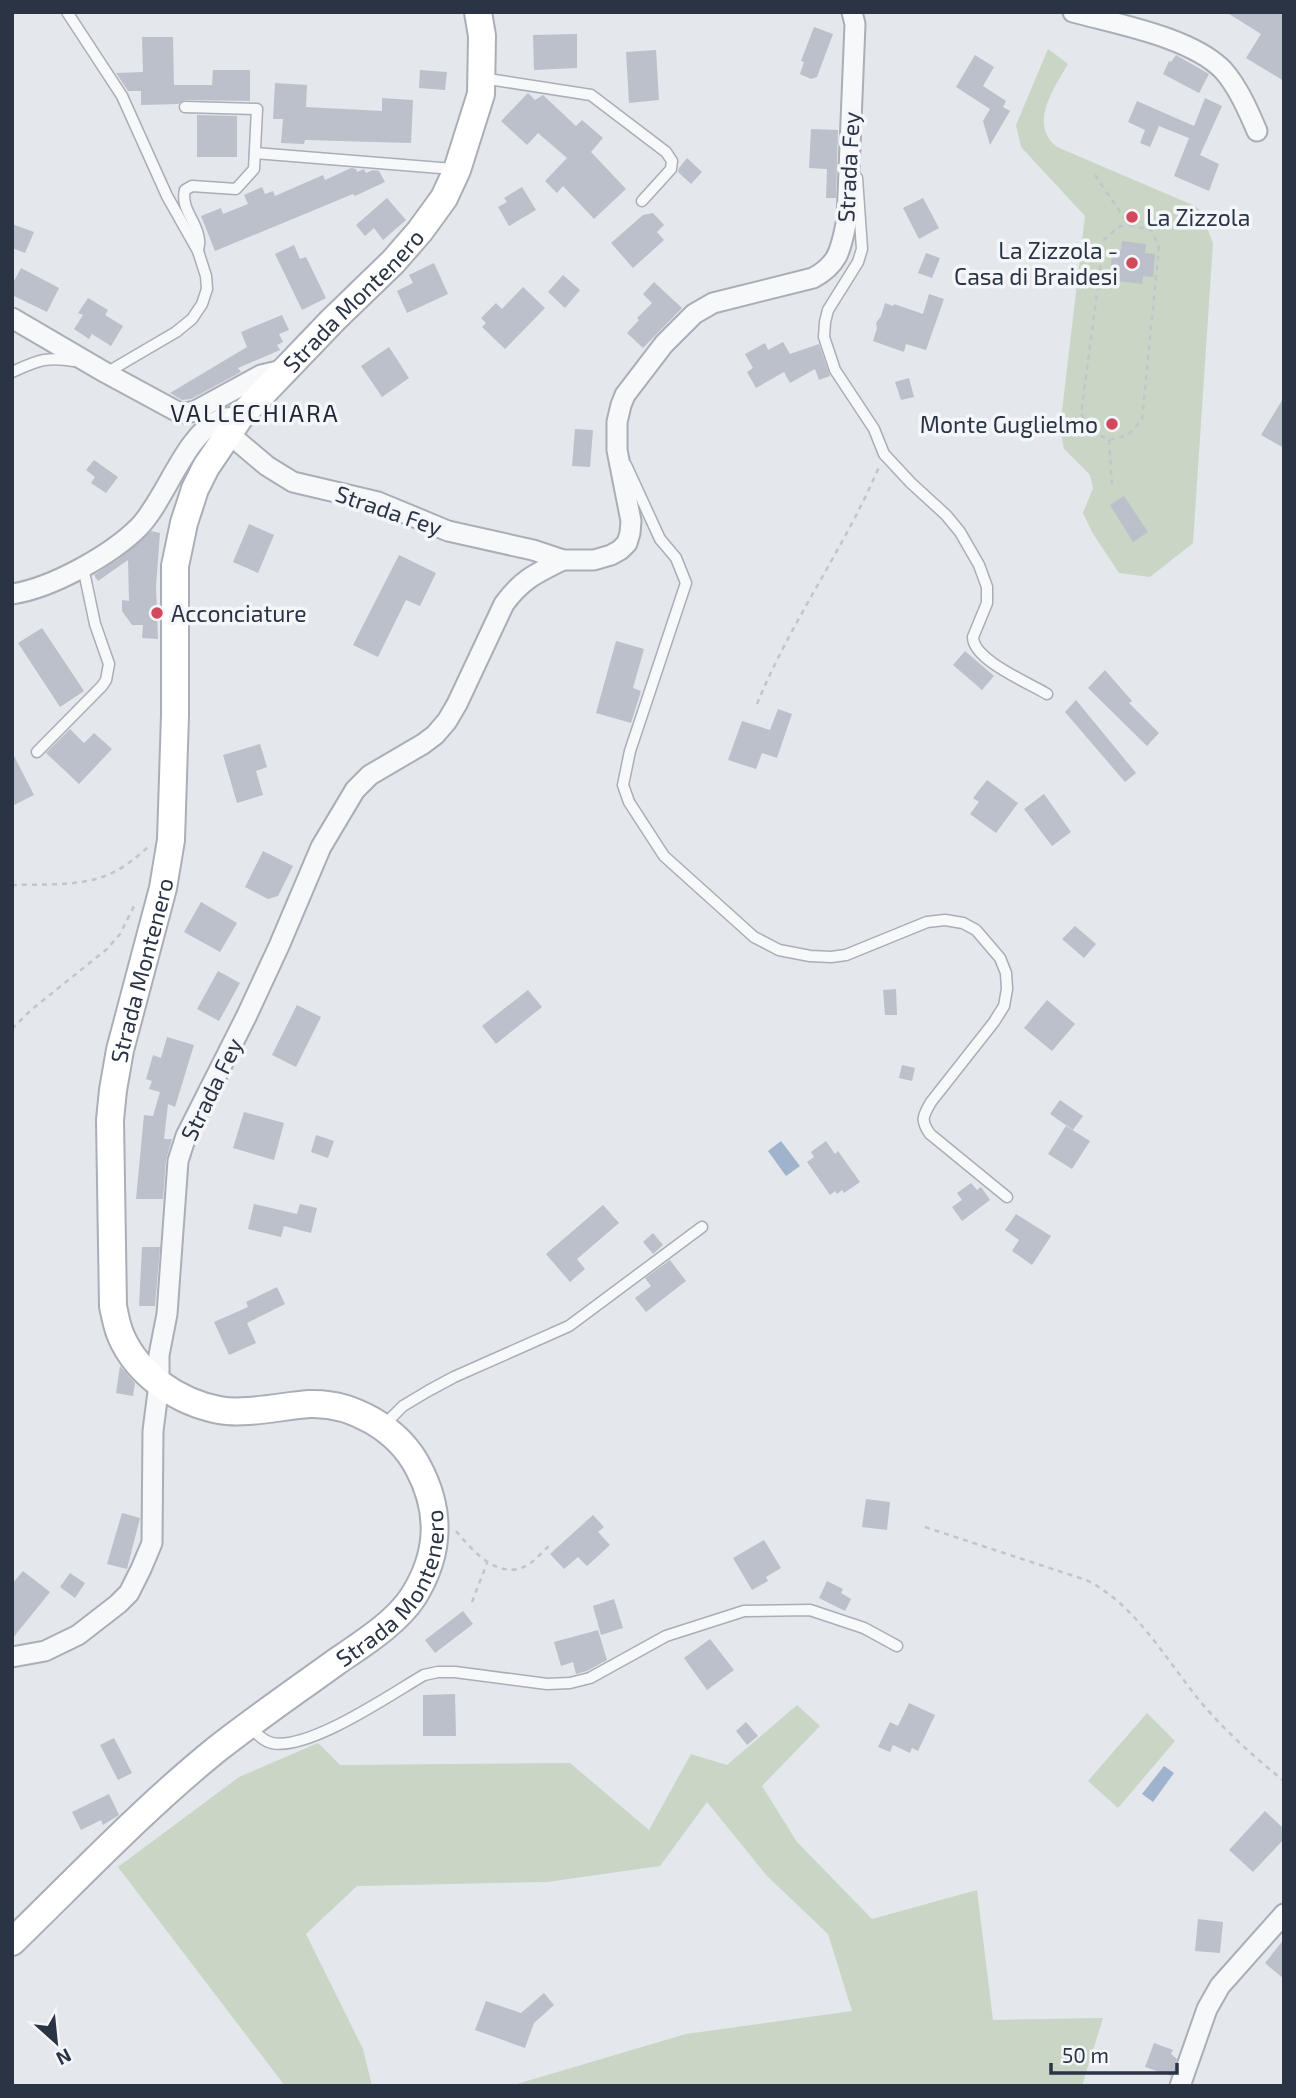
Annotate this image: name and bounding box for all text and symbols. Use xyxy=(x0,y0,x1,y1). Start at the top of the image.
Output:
street label: Strada Fey xyxy=(831,111,865,223)
place label: La Zizzola xyxy=(1146,203,1250,231)
marker: La Zizzola xyxy=(1124,209,1140,225)
street label: Strada Montenero xyxy=(277,223,429,378)
place label: La Zizzola - Casa di Braidesi xyxy=(954,236,1118,290)
marker: La Zizzola - Casa di Braidesi xyxy=(1124,255,1140,271)
district label: VALLECHIARA xyxy=(170,398,340,427)
place label: Monte Guglielmo xyxy=(920,410,1098,438)
marker: Monte Guglielmo xyxy=(1104,416,1120,432)
street label: Strada Fey xyxy=(332,479,446,541)
place label: Acconciature xyxy=(171,599,307,627)
marker: Acconciature xyxy=(149,605,165,621)
street label: Strada Montenero xyxy=(104,876,178,1065)
street label: Strada Fey xyxy=(174,1033,248,1145)
street label: Strada Montenero xyxy=(330,1508,449,1672)
north arrow xyxy=(21,2007,91,2077)
scale bar xyxy=(1051,2032,1177,2076)
text: 50 m xyxy=(1062,2042,1109,2067)
text: N xyxy=(53,2044,75,2071)

